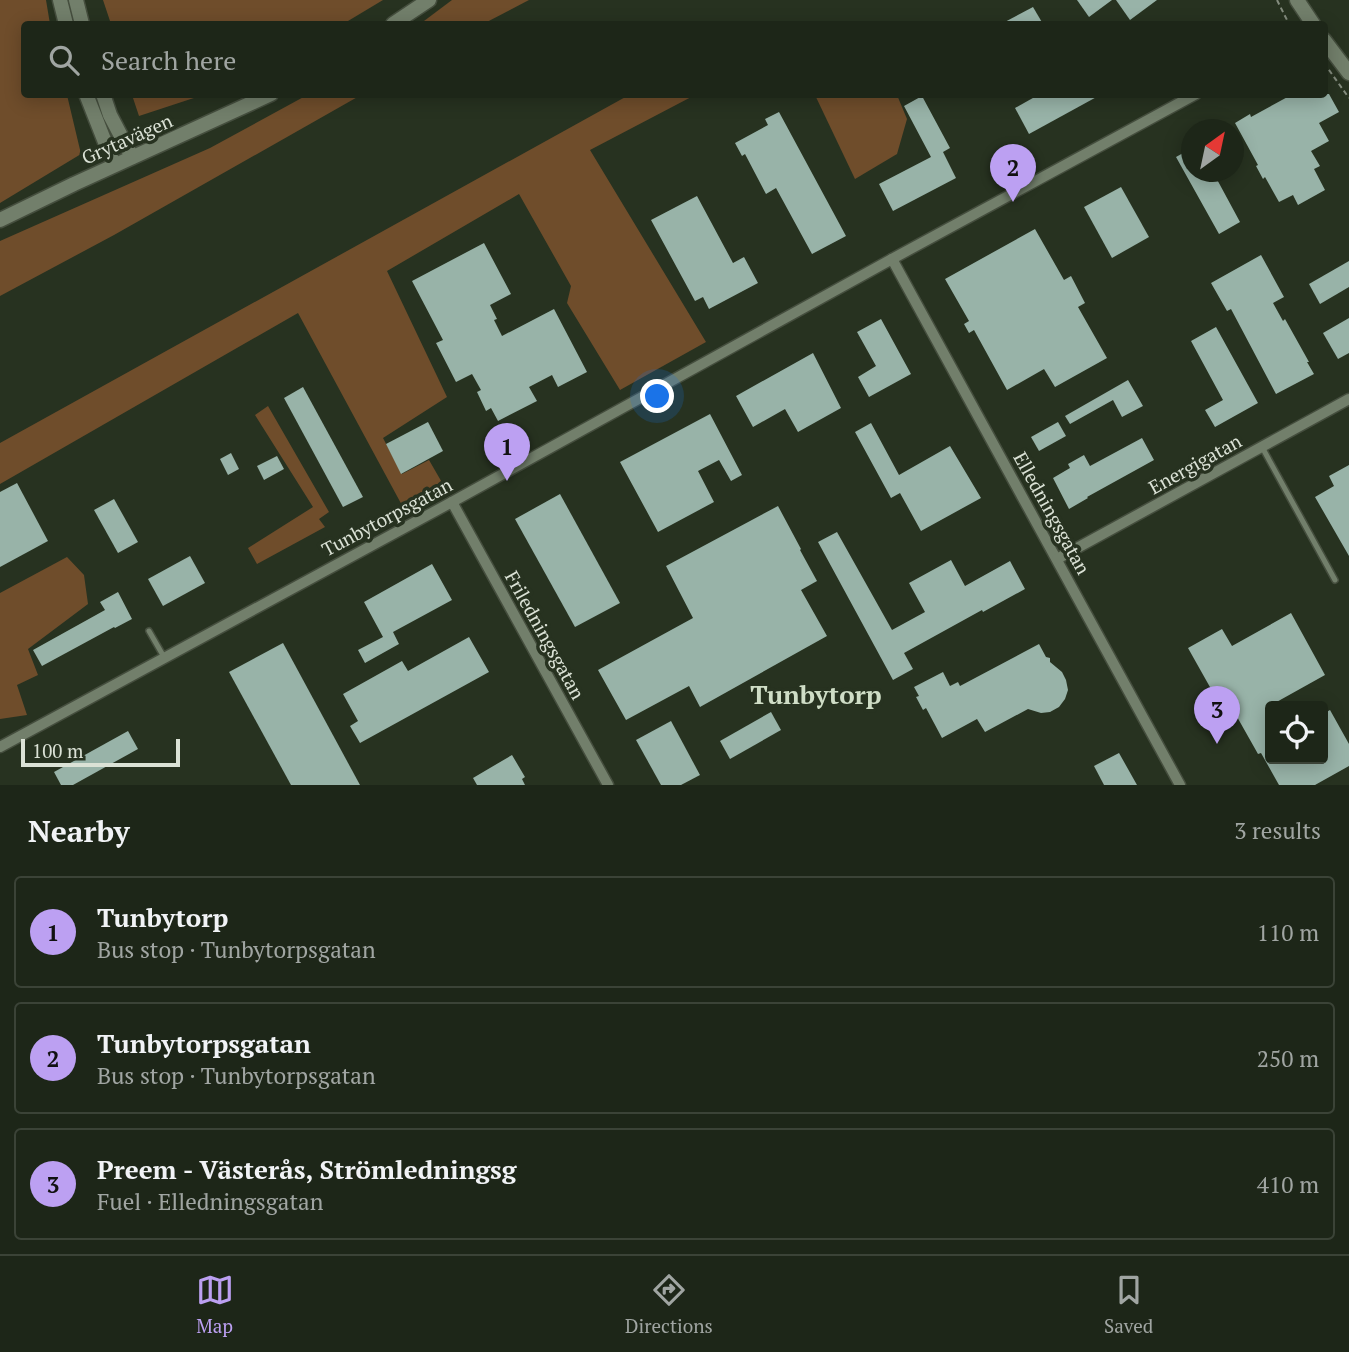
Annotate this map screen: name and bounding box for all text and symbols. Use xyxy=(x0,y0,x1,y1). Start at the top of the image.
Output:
search box xyxy=(21,21,1328,98)
icon: search xyxy=(45,41,83,79)
text: Search here xyxy=(101,43,236,77)
street label: Grytavägen xyxy=(77,107,176,170)
north arrow xyxy=(1181,119,1244,182)
pin: 2 xyxy=(990,144,1036,202)
your location xyxy=(640,379,674,413)
pin: 1 xyxy=(484,423,530,481)
street label: Energigatan xyxy=(1144,428,1246,499)
street label: Elledningsgatan xyxy=(1008,447,1096,579)
street label: Tunbytorpsgatan xyxy=(317,472,456,561)
street label: Friledningsgatan xyxy=(500,566,591,703)
district label: Tunbytorp xyxy=(750,677,882,711)
pin: 3 xyxy=(1194,686,1240,744)
map controls xyxy=(1265,701,1328,764)
button: locate xyxy=(1265,701,1328,764)
scale bar xyxy=(21,736,180,768)
text: 100 m xyxy=(32,738,83,763)
text: Nearby xyxy=(28,811,130,851)
text: 3 results xyxy=(1234,815,1321,846)
text: Tunbytorp xyxy=(97,900,228,934)
text: 1 xyxy=(47,917,60,948)
text: 110 m xyxy=(1257,917,1319,948)
text: Bus stop · Tunbytorpsgatan xyxy=(97,934,376,965)
text: Tunbytorpsgatan xyxy=(97,1026,311,1060)
text: 2 xyxy=(47,1043,60,1074)
text: 250 m xyxy=(1257,1043,1319,1074)
text: Bus stop · Tunbytorpsgatan xyxy=(97,1060,376,1091)
text: Preem - Västerås, Strömledningsg xyxy=(97,1152,516,1186)
text: 3 xyxy=(47,1169,60,1200)
text: 410 m xyxy=(1257,1169,1319,1200)
text: Fuel · Elledningsgatan xyxy=(97,1186,323,1217)
tab: Map xyxy=(196,1271,234,1338)
tab: Directions xyxy=(625,1271,713,1338)
tab: Saved xyxy=(1104,1271,1153,1338)

